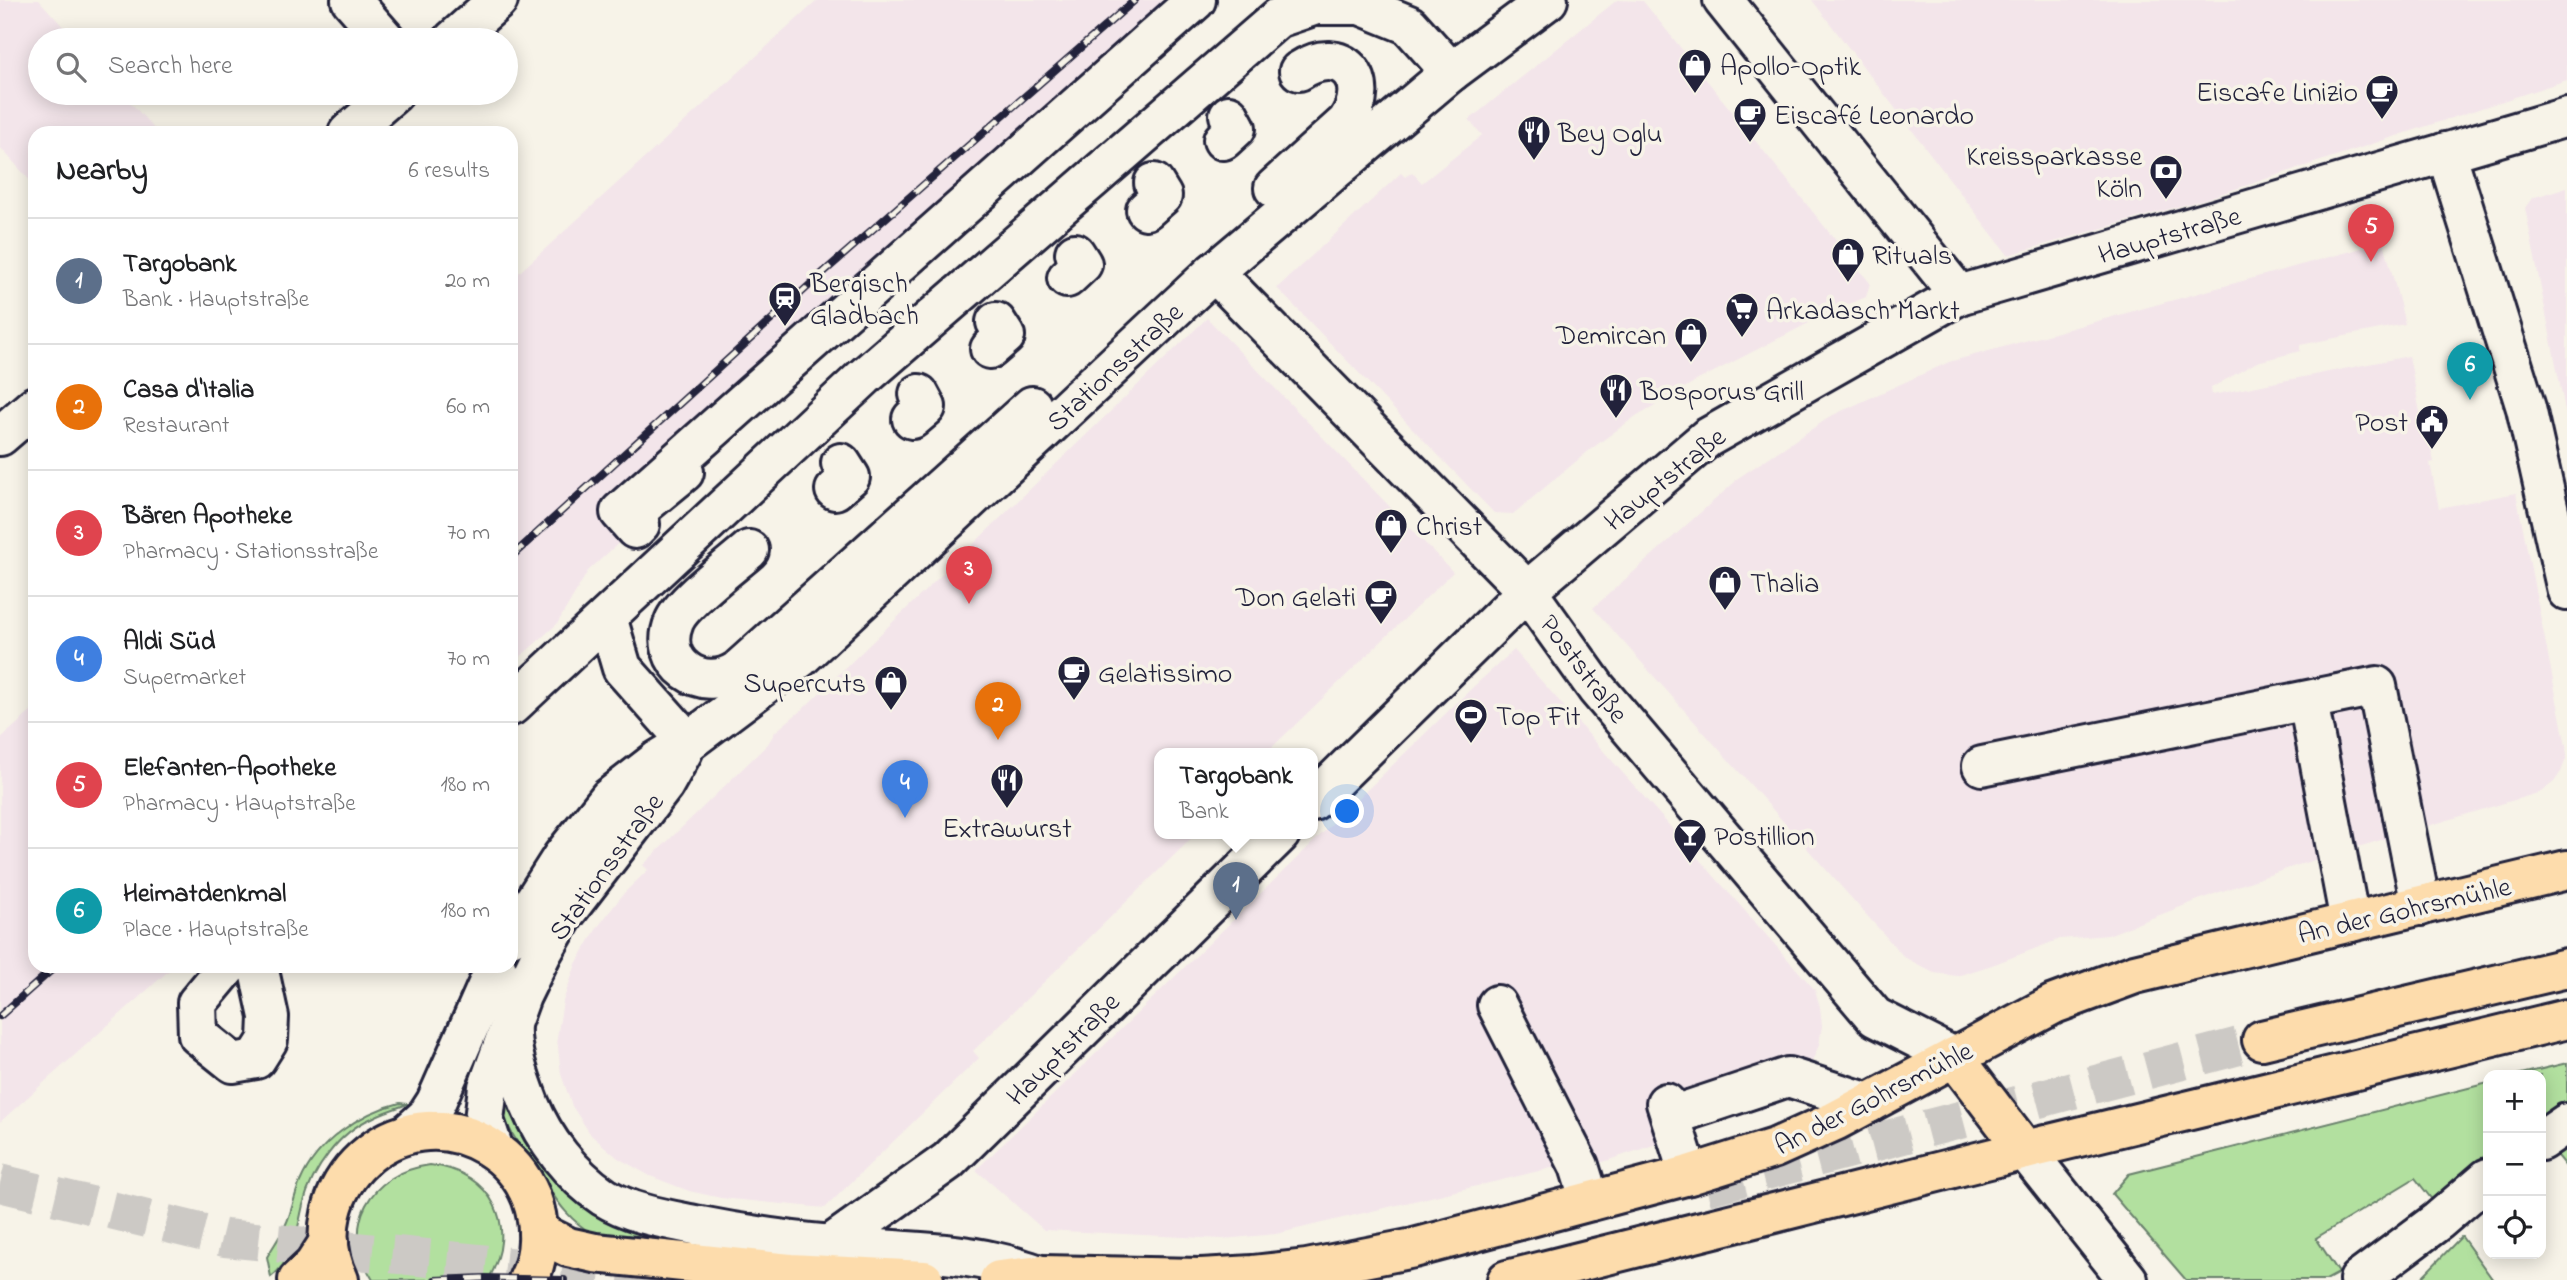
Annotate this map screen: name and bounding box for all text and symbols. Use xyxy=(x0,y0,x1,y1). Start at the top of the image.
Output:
search box xyxy=(28,28,518,105)
shop icon: Apollo-Optik xyxy=(1676,46,1714,95)
icon: search xyxy=(52,48,90,86)
text: Search here xyxy=(108,48,233,86)
place label: Apollo-Optik xyxy=(1720,48,1862,89)
cafe icon: Eiscafe Linizio xyxy=(2363,72,2401,121)
place label: Eiscafe Linizio xyxy=(2196,74,2358,115)
cafe icon: Eiscafé Leonardo xyxy=(1731,95,1769,144)
place label: Eiscafé Leonardo xyxy=(1774,97,1974,138)
restaurant icon: Bey Oglu xyxy=(1515,113,1553,162)
place label: Bey Oglu xyxy=(1557,115,1662,156)
place label: Kreissparkasse Köln xyxy=(1966,138,2142,211)
text: Nearby xyxy=(56,150,148,194)
bank icon: Kreissparkasse Köln xyxy=(2147,152,2185,201)
text: 6 results xyxy=(409,155,490,188)
street label: Hauptstraße xyxy=(2094,197,2247,277)
pin: 5 xyxy=(2348,204,2394,262)
shop icon: Rituals xyxy=(1829,235,1867,284)
place label: Rituals xyxy=(1872,237,1952,278)
text: Targobank xyxy=(123,246,236,284)
text: 1 xyxy=(75,265,83,298)
text: 20 m xyxy=(445,265,490,298)
place label: Bergisch Gladbach xyxy=(809,265,919,338)
station icon: Bergisch Gladbach xyxy=(766,279,804,328)
text: Bank · Hauptstraße xyxy=(123,284,309,317)
supermarket icon: Arkadasch Markt xyxy=(1723,290,1761,339)
place label: Arkadasch Markt xyxy=(1766,292,1960,333)
street label: Stationsstraße xyxy=(1039,294,1194,443)
shop icon: Demircan xyxy=(1672,315,1710,364)
place label: Demircan xyxy=(1555,317,1666,358)
pin: 6 xyxy=(2447,342,2493,400)
restaurant icon: Bosporus Grill xyxy=(1597,371,1635,420)
text: Casa d'Italia xyxy=(123,372,254,410)
place label: Bosporus Grill xyxy=(1639,373,1804,414)
text: 2 xyxy=(73,391,85,424)
text: 60 m xyxy=(446,391,490,424)
public building icon: Post xyxy=(2413,402,2451,451)
place label: Post xyxy=(2355,404,2408,445)
text: Restaurant xyxy=(123,410,230,443)
street label: Hauptstraße xyxy=(1596,418,1736,543)
text: Bären Apotheke xyxy=(123,498,292,536)
shop icon: Christ xyxy=(1372,506,1410,555)
place label: Christ xyxy=(1416,508,1482,549)
text: 3 xyxy=(74,517,84,550)
text: 70 m xyxy=(447,517,490,550)
text: Pharmacy · Stationsstraße xyxy=(123,536,378,569)
pin: 3 xyxy=(946,546,992,604)
shop icon: Thalia xyxy=(1706,563,1744,612)
place label: Thalia xyxy=(1750,565,1819,606)
cafe icon: Don Gelati xyxy=(1362,577,1400,626)
place label: Don Gelati xyxy=(1235,579,1356,620)
street label: Poststraße xyxy=(1527,607,1637,734)
text: Aldi Süd xyxy=(123,624,215,662)
text: 4 xyxy=(74,643,84,676)
text: 70 m xyxy=(447,643,490,676)
cafe icon: Gelatissimo xyxy=(1055,653,1093,702)
place label: Gelatissimo xyxy=(1098,655,1232,696)
text: Supermarket xyxy=(123,662,246,695)
shop icon: Supercuts xyxy=(872,663,910,712)
place label: Supercuts xyxy=(744,665,866,706)
pin: 2 xyxy=(975,682,1021,740)
sports icon: Top Fit xyxy=(1452,696,1490,745)
place label: Top Fit xyxy=(1496,698,1580,739)
popup xyxy=(1154,748,1318,839)
text: Elefanten-Apotheke xyxy=(123,750,336,788)
text: Targobank xyxy=(1179,758,1293,796)
pin: 4 xyxy=(882,760,928,818)
restaurant icon: Extrawurst xyxy=(988,761,1026,810)
text: 5 xyxy=(72,769,86,802)
text: 180 m xyxy=(441,769,490,802)
street label: Stationsstraße xyxy=(540,785,676,951)
text: Pharmacy · Hauptstraße xyxy=(123,788,356,821)
your location xyxy=(1330,794,1364,828)
text: Bank xyxy=(1179,796,1229,829)
place label: Extrawurst xyxy=(942,810,1072,851)
bar icon: Postillion xyxy=(1671,816,1709,865)
place label: Postillion xyxy=(1714,818,1815,859)
pin: 1 xyxy=(1213,862,1259,920)
street label: An der Gohrsmühle xyxy=(2294,868,2516,957)
text: Heimatdenkmal xyxy=(123,876,286,914)
text: 6 xyxy=(74,895,84,928)
text: 180 m xyxy=(441,895,490,928)
text: Place · Hauptstraße xyxy=(123,914,309,947)
street label: Hauptstraße xyxy=(998,984,1131,1117)
street label: An der Gohrsmühle xyxy=(1768,1032,1981,1168)
map controls xyxy=(2483,1070,2546,1259)
button: + xyxy=(2483,1070,2546,1133)
button: − xyxy=(2483,1133,2546,1196)
button: locate xyxy=(2483,1196,2546,1259)

